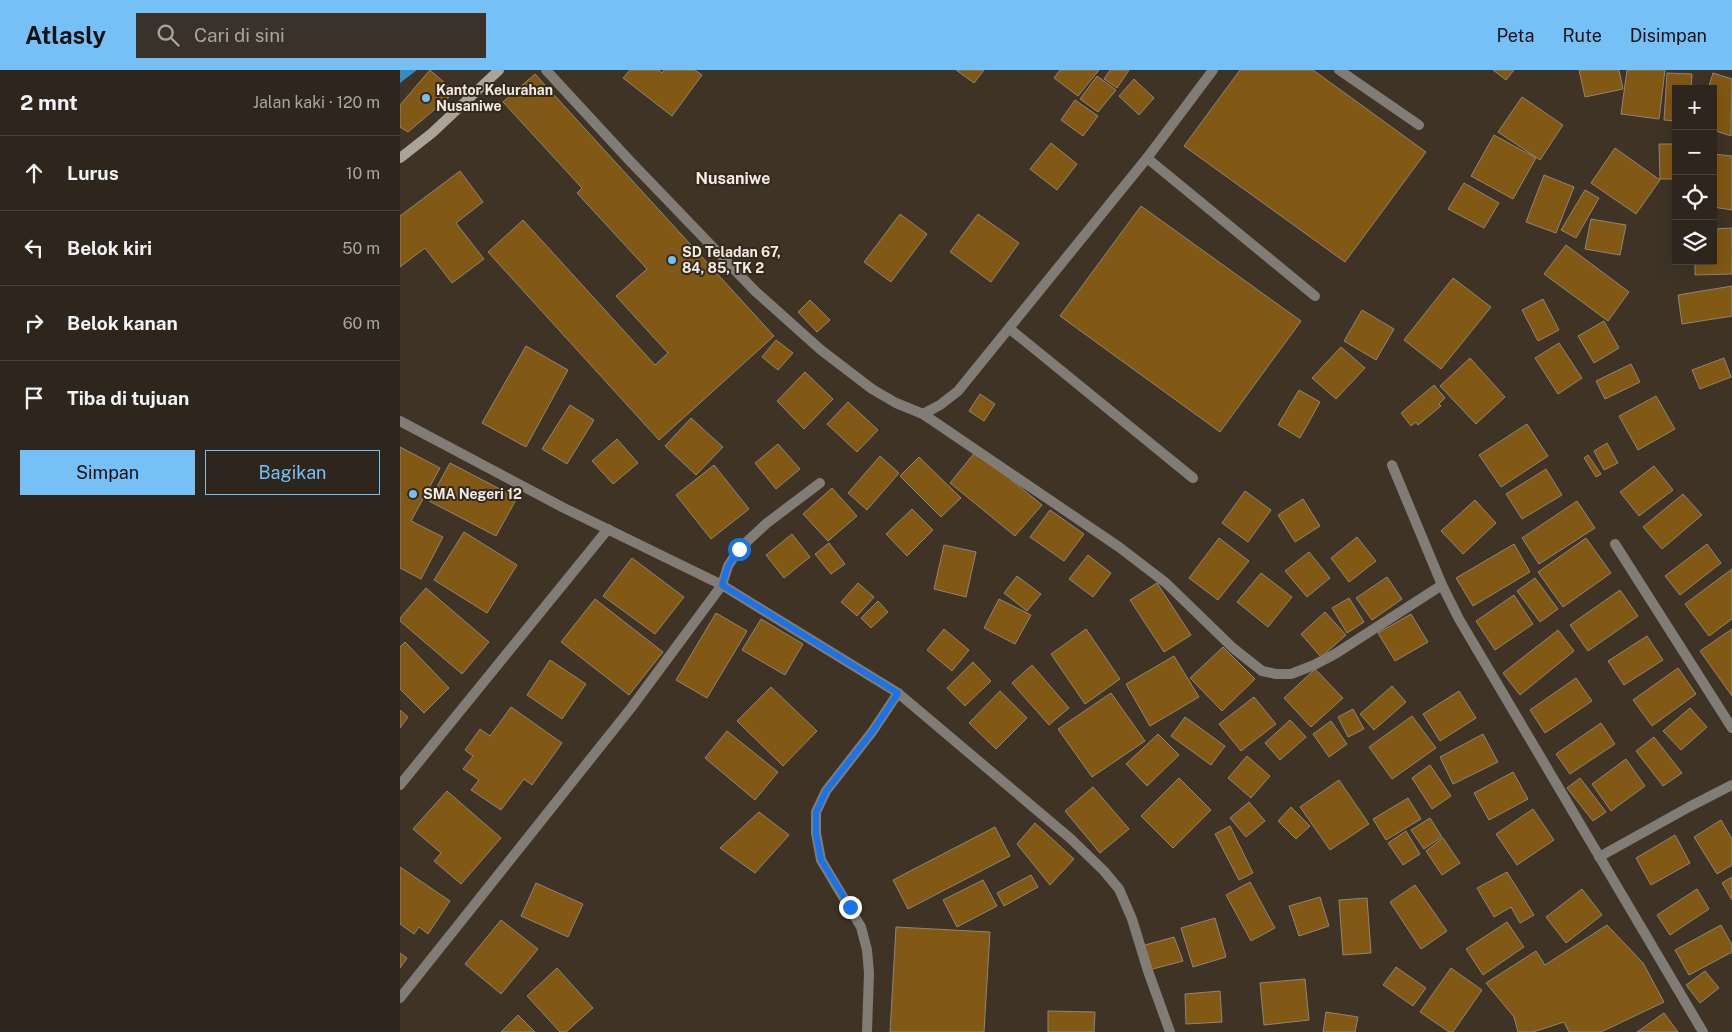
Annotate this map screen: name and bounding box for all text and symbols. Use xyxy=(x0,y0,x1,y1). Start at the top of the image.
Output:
search box xyxy=(136,13,486,58)
text: Atlasly xyxy=(25,21,106,49)
icon: search xyxy=(154,21,182,49)
text: Cari di sini xyxy=(194,24,285,46)
text: Peta xyxy=(1496,25,1534,46)
text: Rute xyxy=(1562,25,1602,46)
text: Disimpan xyxy=(1630,25,1707,46)
place label: Kantor Kelurahan Nusaniwe xyxy=(436,82,553,114)
map controls xyxy=(1672,85,1717,265)
button: + xyxy=(1672,85,1717,130)
text: 2 mnt xyxy=(20,90,78,115)
marker: Kantor Kelurahan Nusaniwe xyxy=(420,92,432,104)
text: Jalan kaki · 120 m xyxy=(253,93,380,112)
button: − xyxy=(1672,130,1717,175)
icon: ahead xyxy=(20,159,48,187)
text: Lurus xyxy=(67,162,119,184)
text: 10 m xyxy=(346,164,380,183)
district label: Nusaniwe xyxy=(696,169,770,188)
button: locate xyxy=(1672,175,1717,220)
button: layers xyxy=(1672,220,1717,265)
icon: left xyxy=(20,234,48,262)
text: Belok kiri xyxy=(67,237,152,259)
text: 50 m xyxy=(342,239,380,258)
place label: SD Teladan 67, 84, 85, TK 2 xyxy=(682,244,781,276)
marker: SD Teladan 67, 84, 85, TK 2 xyxy=(666,254,678,266)
icon: right xyxy=(20,309,48,337)
text: Belok kanan xyxy=(67,312,178,334)
text: 60 m xyxy=(343,314,380,333)
icon: arrive xyxy=(20,384,48,412)
text: Tiba di tujuan xyxy=(67,387,189,409)
button: Simpan xyxy=(20,450,195,495)
button: Bagikan xyxy=(205,450,380,495)
place label: SMA Negeri 12 xyxy=(423,486,522,502)
marker: SMA Negeri 12 xyxy=(407,488,419,500)
route start xyxy=(728,538,751,561)
route end xyxy=(839,896,862,919)

